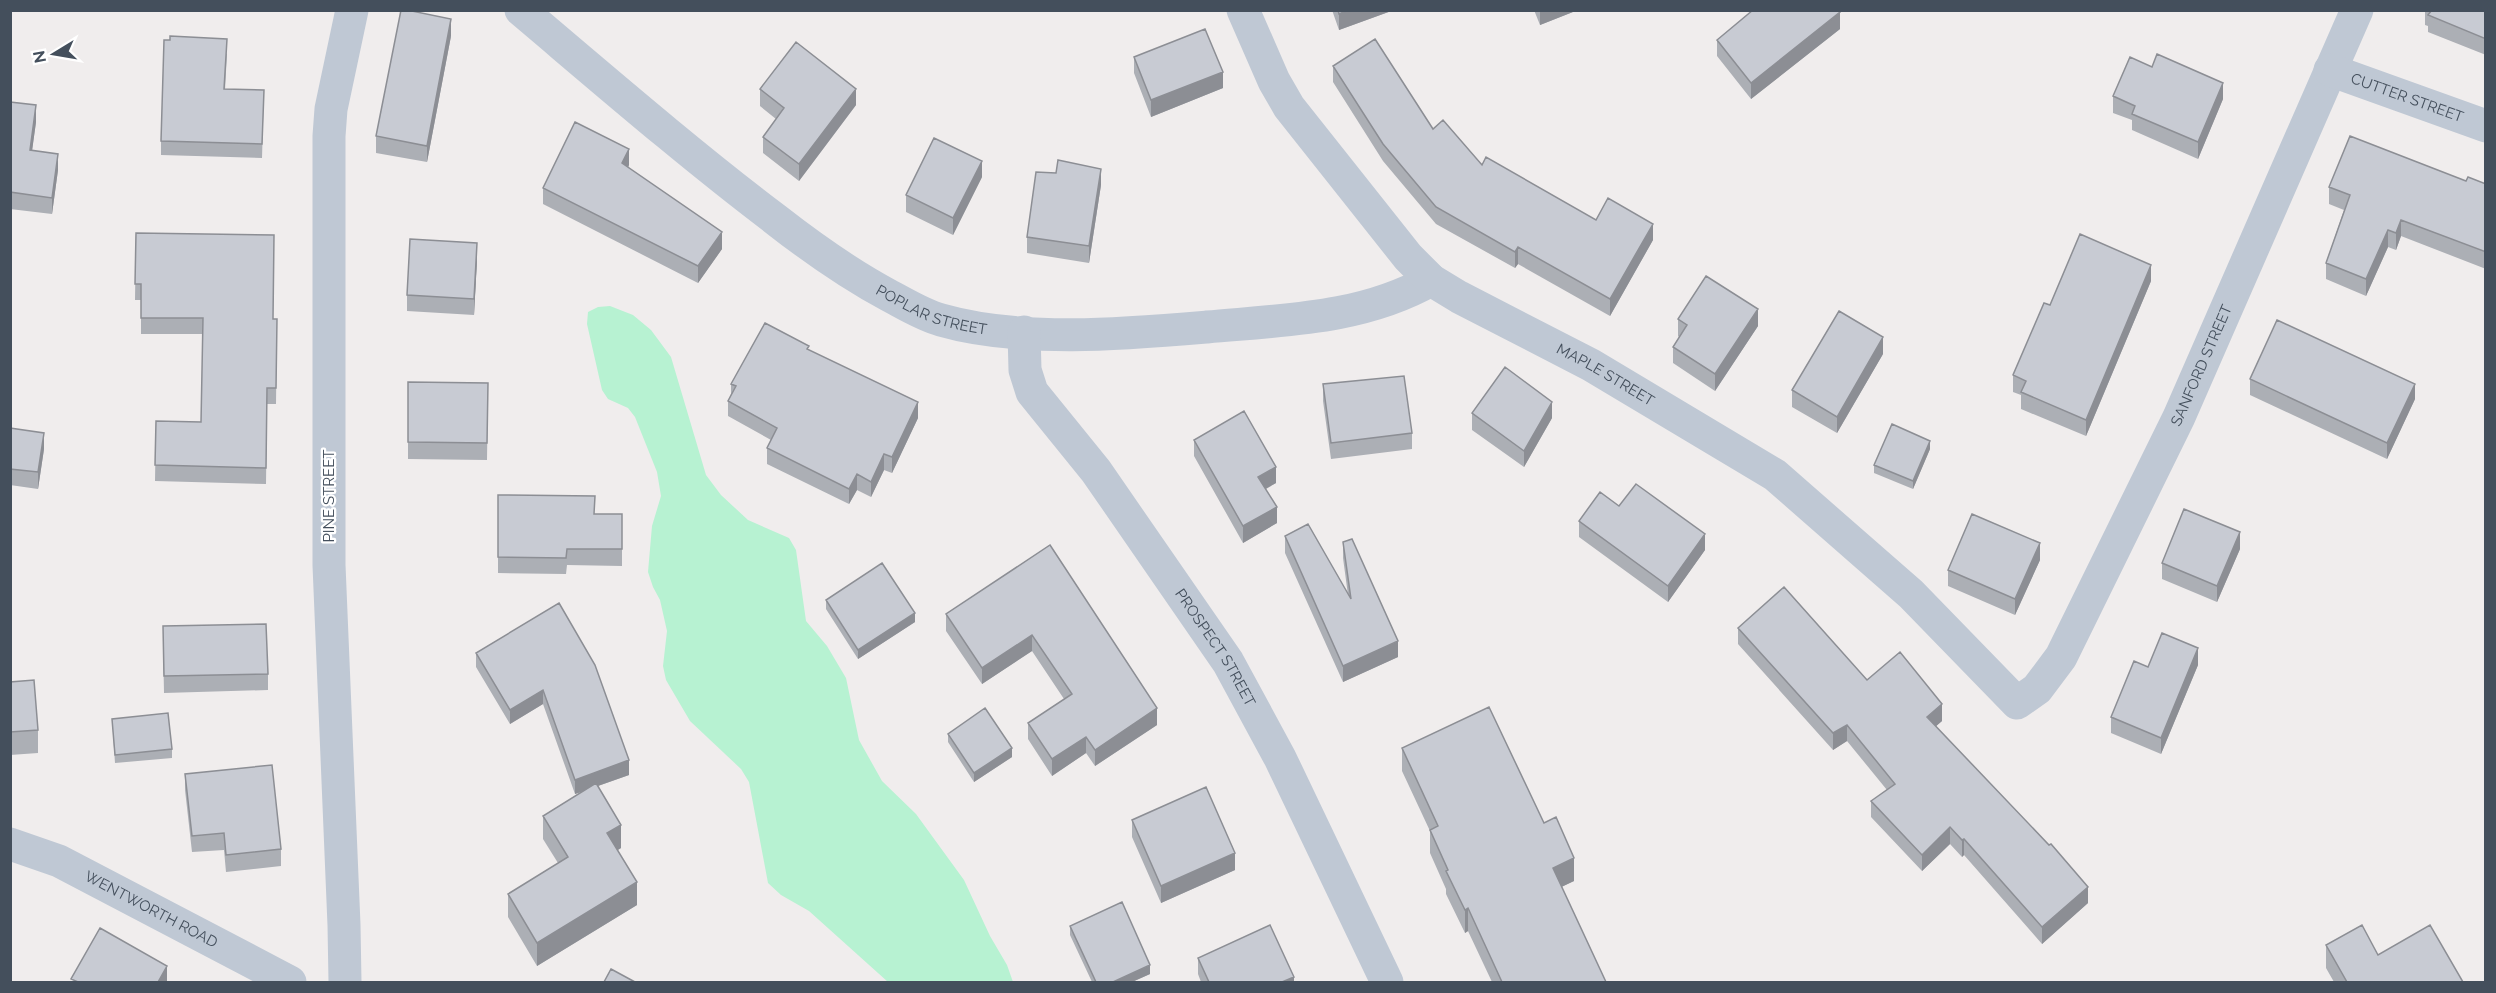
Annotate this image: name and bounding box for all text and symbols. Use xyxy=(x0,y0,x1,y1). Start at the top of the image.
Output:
north arrow xyxy=(24,24,84,84)
text: N xyxy=(29,49,50,65)
street label: CUTTER STREET xyxy=(2349,69,2466,126)
street label: POPLAR STREET xyxy=(873,281,988,339)
street label: SANFORD STREET xyxy=(2167,302,2236,429)
street label: MAPLE STREET xyxy=(1553,340,1658,410)
street label: PINE STREET xyxy=(320,449,338,543)
street label: PROSPECT STREET xyxy=(1171,585,1259,709)
street label: WENTWORTH ROAD xyxy=(82,867,221,952)

